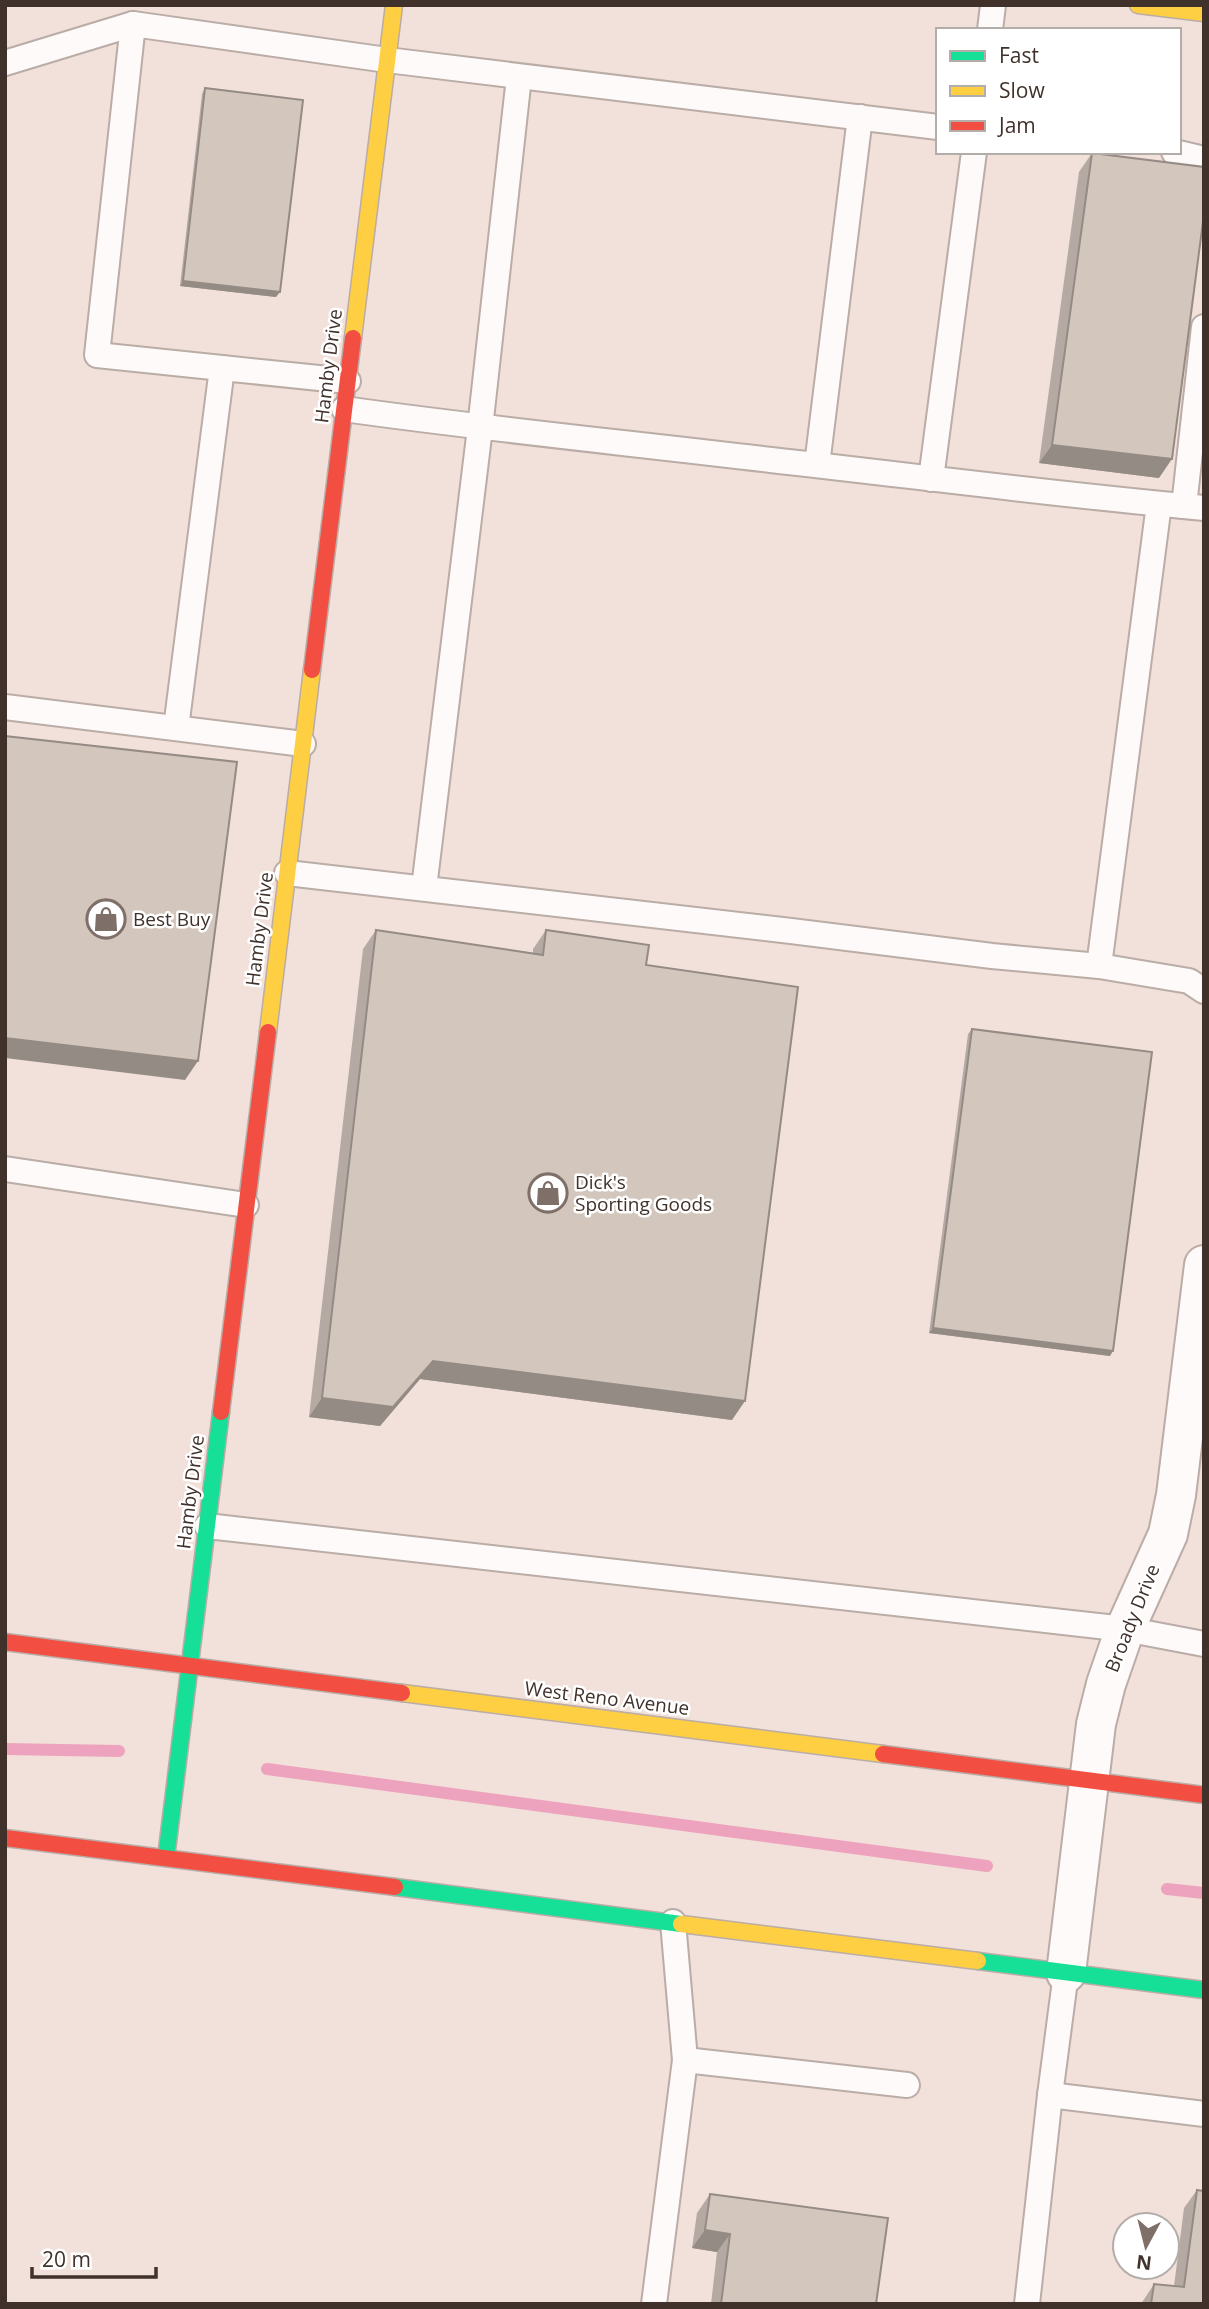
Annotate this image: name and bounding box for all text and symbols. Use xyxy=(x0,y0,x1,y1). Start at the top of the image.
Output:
legend xyxy=(936,28,1181,154)
text: Fast xyxy=(999,41,1039,69)
text: Slow xyxy=(999,76,1045,104)
text: Jam xyxy=(997,111,1036,139)
street label: Hamby Drive xyxy=(308,307,348,425)
street label: Hamby Drive xyxy=(239,870,279,988)
shop icon: Best Buy xyxy=(85,898,127,940)
place label: Best Buy xyxy=(133,906,211,932)
place label: Dick's Sporting Goods xyxy=(575,1169,712,1217)
shop icon: Dick's Sporting Goods xyxy=(527,1172,569,1214)
street label: Hamby Drive xyxy=(170,1433,210,1551)
street label: Broady Drive xyxy=(1098,1560,1166,1676)
street label: West Reno Avenue xyxy=(523,1675,691,1721)
north arrow xyxy=(1111,2211,1181,2281)
scale bar xyxy=(32,2236,156,2280)
text: 20 m xyxy=(42,2245,91,2273)
text: N xyxy=(1135,2249,1153,2277)

